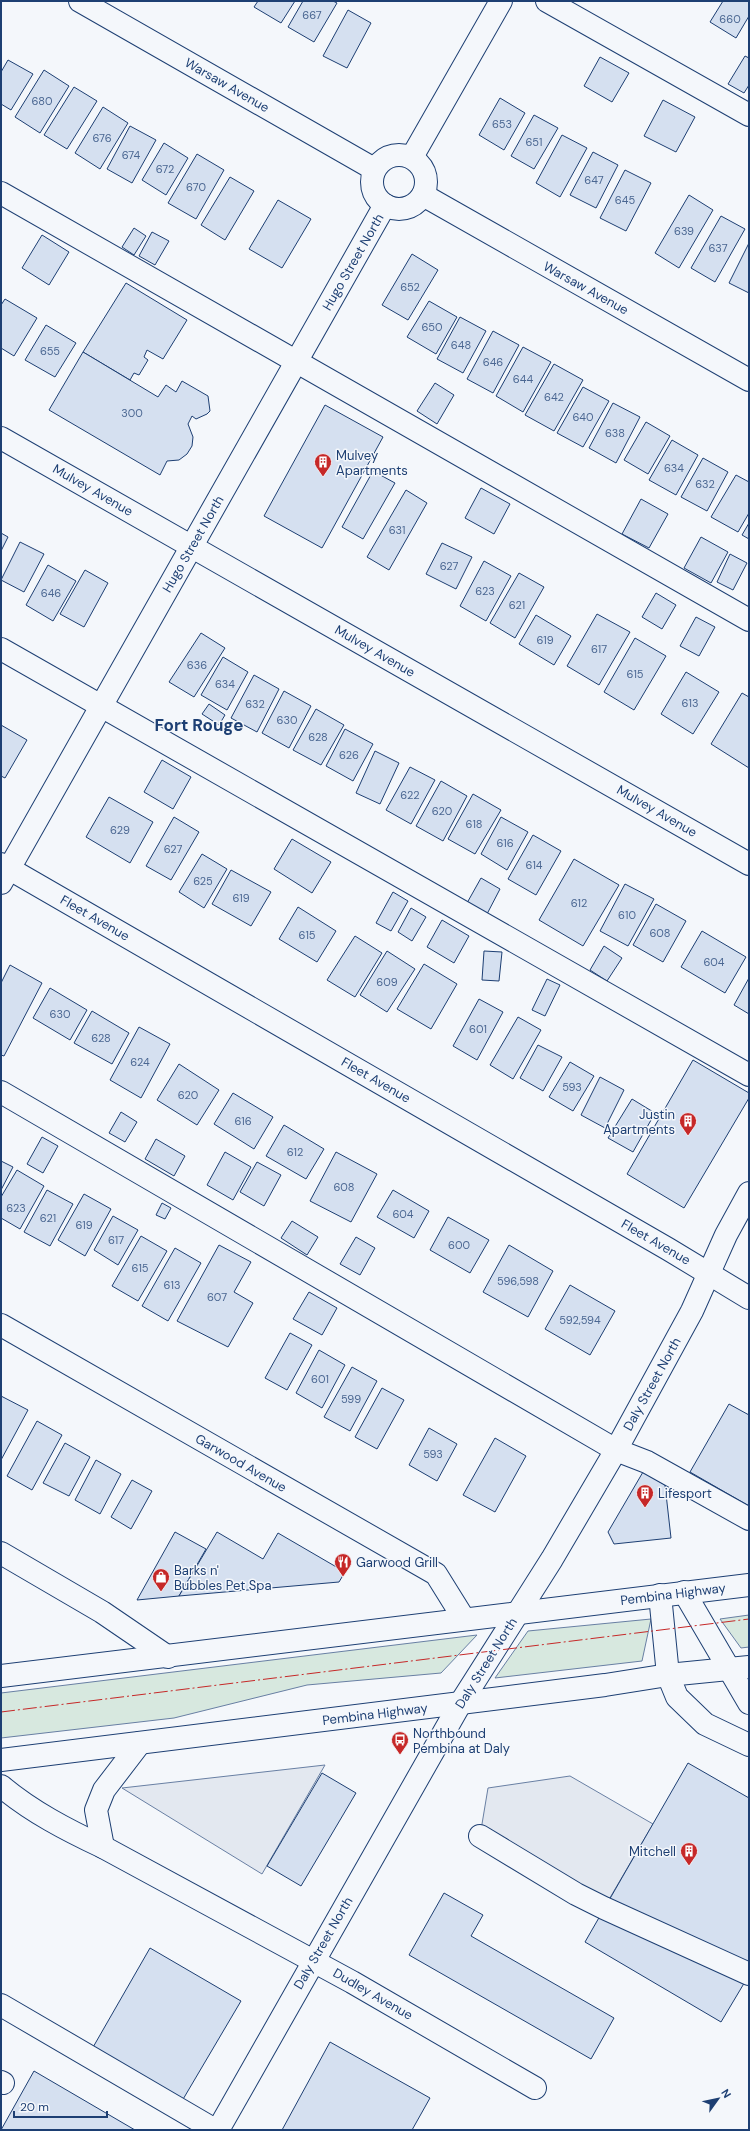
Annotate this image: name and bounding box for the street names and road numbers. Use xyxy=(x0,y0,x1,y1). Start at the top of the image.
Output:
street label: Warsaw Avenue xyxy=(182,54,272,116)
street label: Hugo Street North xyxy=(318,211,388,313)
street label: Warsaw Avenue xyxy=(540,258,632,318)
street label: Mulvey Avenue xyxy=(50,460,136,520)
street label: Hugo Street North xyxy=(158,493,228,595)
street label: Mulvey Avenue xyxy=(332,621,418,681)
street label: Mulvey Avenue xyxy=(614,781,700,841)
street label: Fleet Avenue xyxy=(57,891,133,945)
street label: Fleet Avenue xyxy=(338,1053,414,1107)
street label: Fleet Avenue xyxy=(618,1215,694,1269)
street label: Daly Street North xyxy=(619,1334,685,1434)
street label: Garwood Avenue xyxy=(192,1430,290,1496)
street label: Pembina Highway xyxy=(619,1579,727,1609)
street label: Daly Street North xyxy=(451,1614,521,1712)
street label: Pembina Highway xyxy=(321,1699,429,1729)
street label: Daly Street North xyxy=(290,1894,356,1992)
street label: Dudley Avenue xyxy=(330,1964,416,2024)

